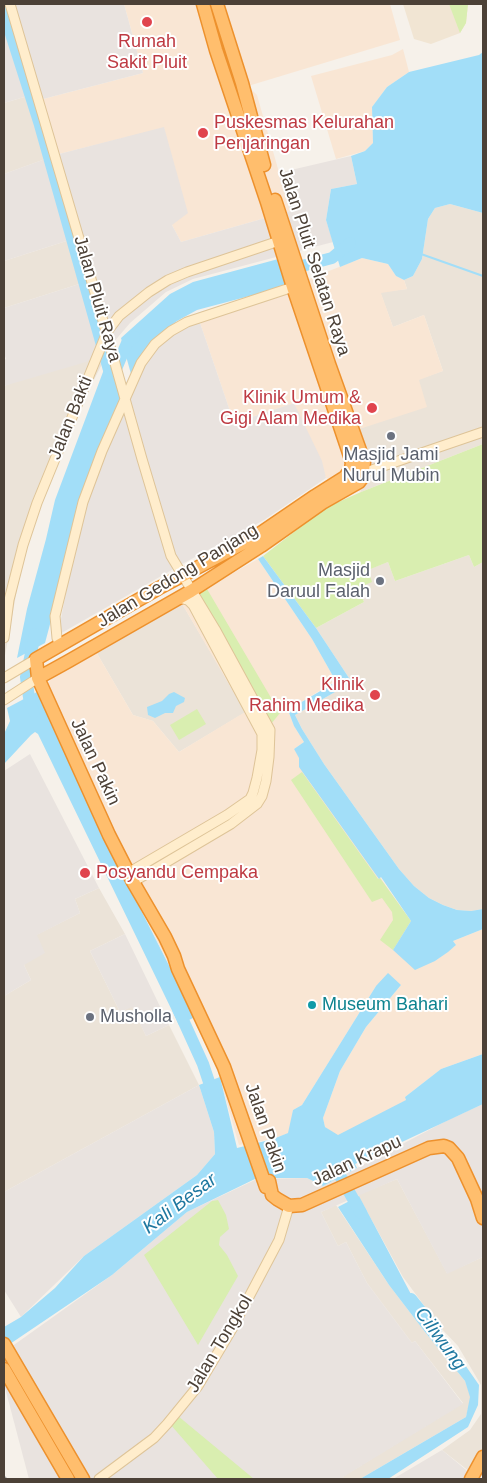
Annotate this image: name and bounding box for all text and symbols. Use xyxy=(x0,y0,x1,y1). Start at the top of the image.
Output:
marker: Rumah Sakit Pluit xyxy=(140,15,154,29)
place label: Rumah Sakit Pluit xyxy=(107,31,187,74)
place label: Puskesmas Kelurahan Penjaringan xyxy=(214,112,394,154)
marker: Puskesmas Kelurahan Penjaringan xyxy=(196,126,210,140)
street label: Jalan Pluit Selatan Raya xyxy=(273,165,355,359)
street label: Jalan Pluit Raya xyxy=(69,234,125,364)
street label: Jalan Bakti xyxy=(44,373,98,463)
place label: Klinik Umum & Gigi Alam Medika xyxy=(220,387,361,429)
marker: Klinik Umum & Gigi Alam Medika xyxy=(365,401,379,415)
marker: Masjid Jami Nurul Mubin xyxy=(385,430,397,442)
place label: Masjid Jami Nurul Mubin xyxy=(342,444,440,486)
street label: Jalan Gedong Panjang xyxy=(94,520,262,632)
place label: Masjid Daruul Falah xyxy=(267,560,370,602)
marker: Masjid Daruul Falah xyxy=(374,575,386,587)
place label: Klinik Rahim Medika xyxy=(249,674,364,716)
marker: Klinik Rahim Medika xyxy=(368,688,382,702)
street label: Jalan Pakin xyxy=(66,715,124,809)
place label: Posyandu Cempaka xyxy=(96,862,258,884)
marker: Posyandu Cempaka xyxy=(78,866,92,880)
place label: Museum Bahari xyxy=(322,994,448,1016)
marker: Museum Bahari xyxy=(306,999,318,1011)
place label: Musholla xyxy=(100,1006,172,1028)
marker: Musholla xyxy=(84,1011,96,1023)
street label: Jalan Pakin xyxy=(240,1080,290,1176)
street label: Jalan Krapu xyxy=(309,1131,405,1191)
water label: Kali Besar xyxy=(139,1169,221,1239)
street label: Jalan Tongkol xyxy=(182,1291,258,1397)
water label: Ciliwung xyxy=(410,1303,470,1375)

